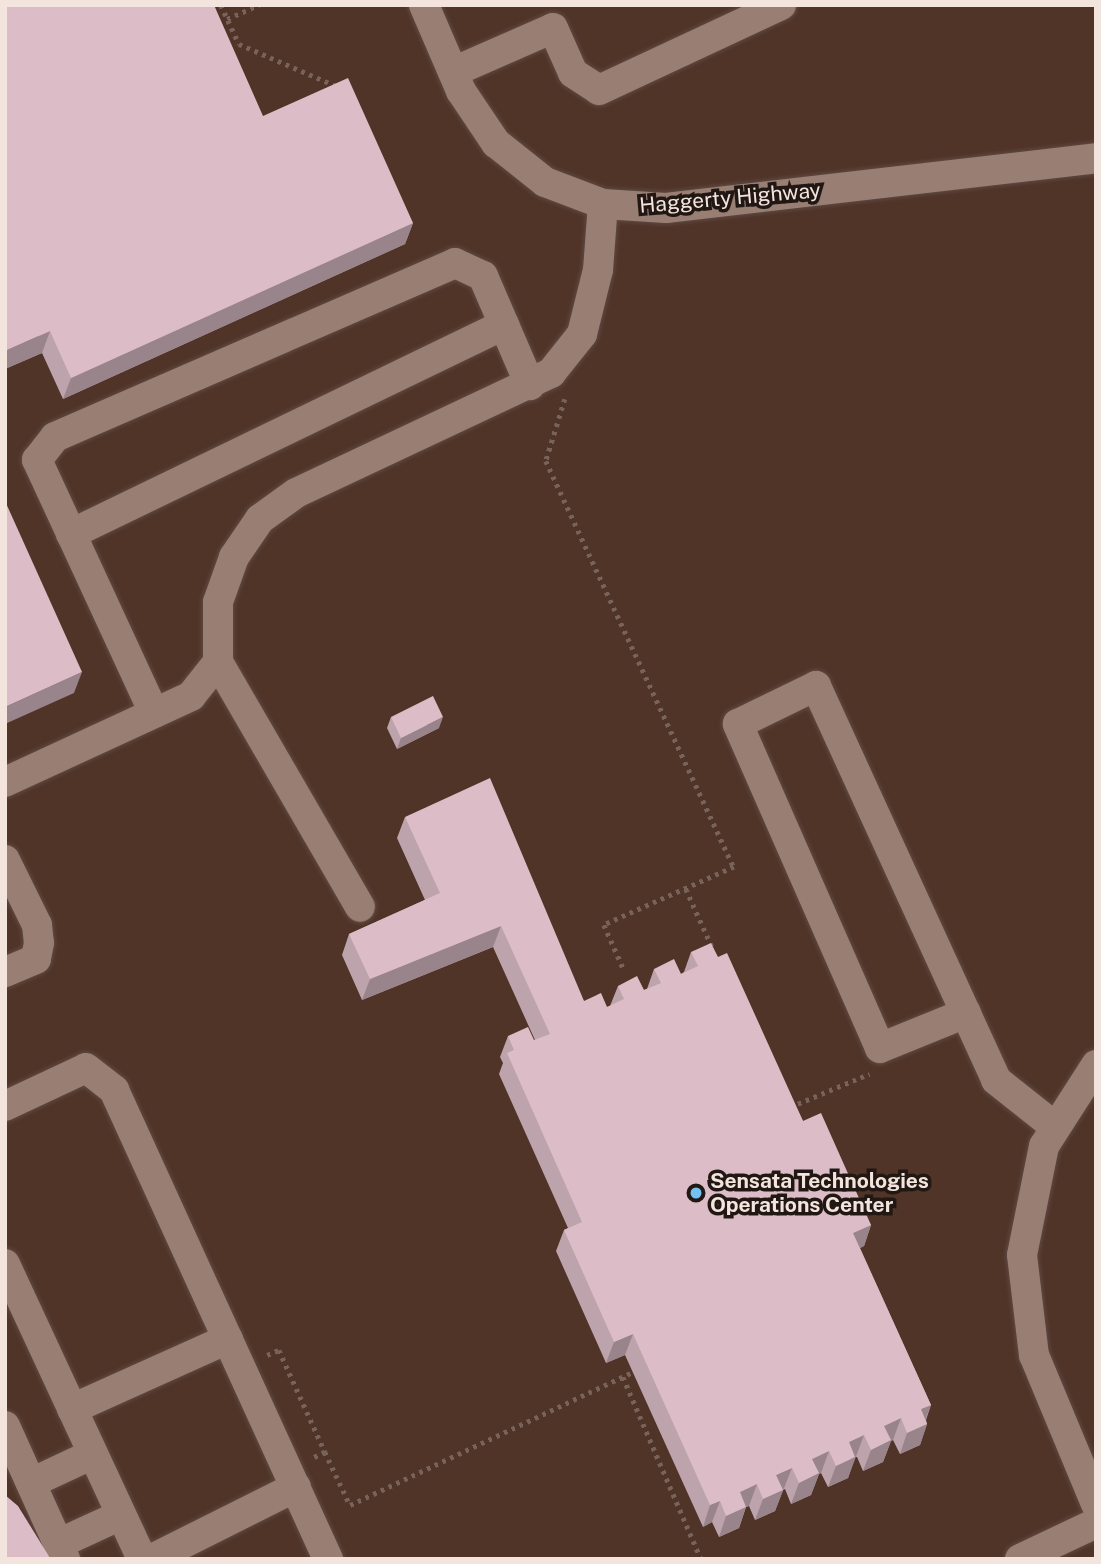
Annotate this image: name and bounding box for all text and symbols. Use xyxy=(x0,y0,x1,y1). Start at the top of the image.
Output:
street label: Haggerty Highway xyxy=(638,178,822,218)
place label: Sensata Technologies Operations Center xyxy=(710,1168,929,1218)
marker: Sensata Technologies Operations Center xyxy=(688,1185,704,1201)

